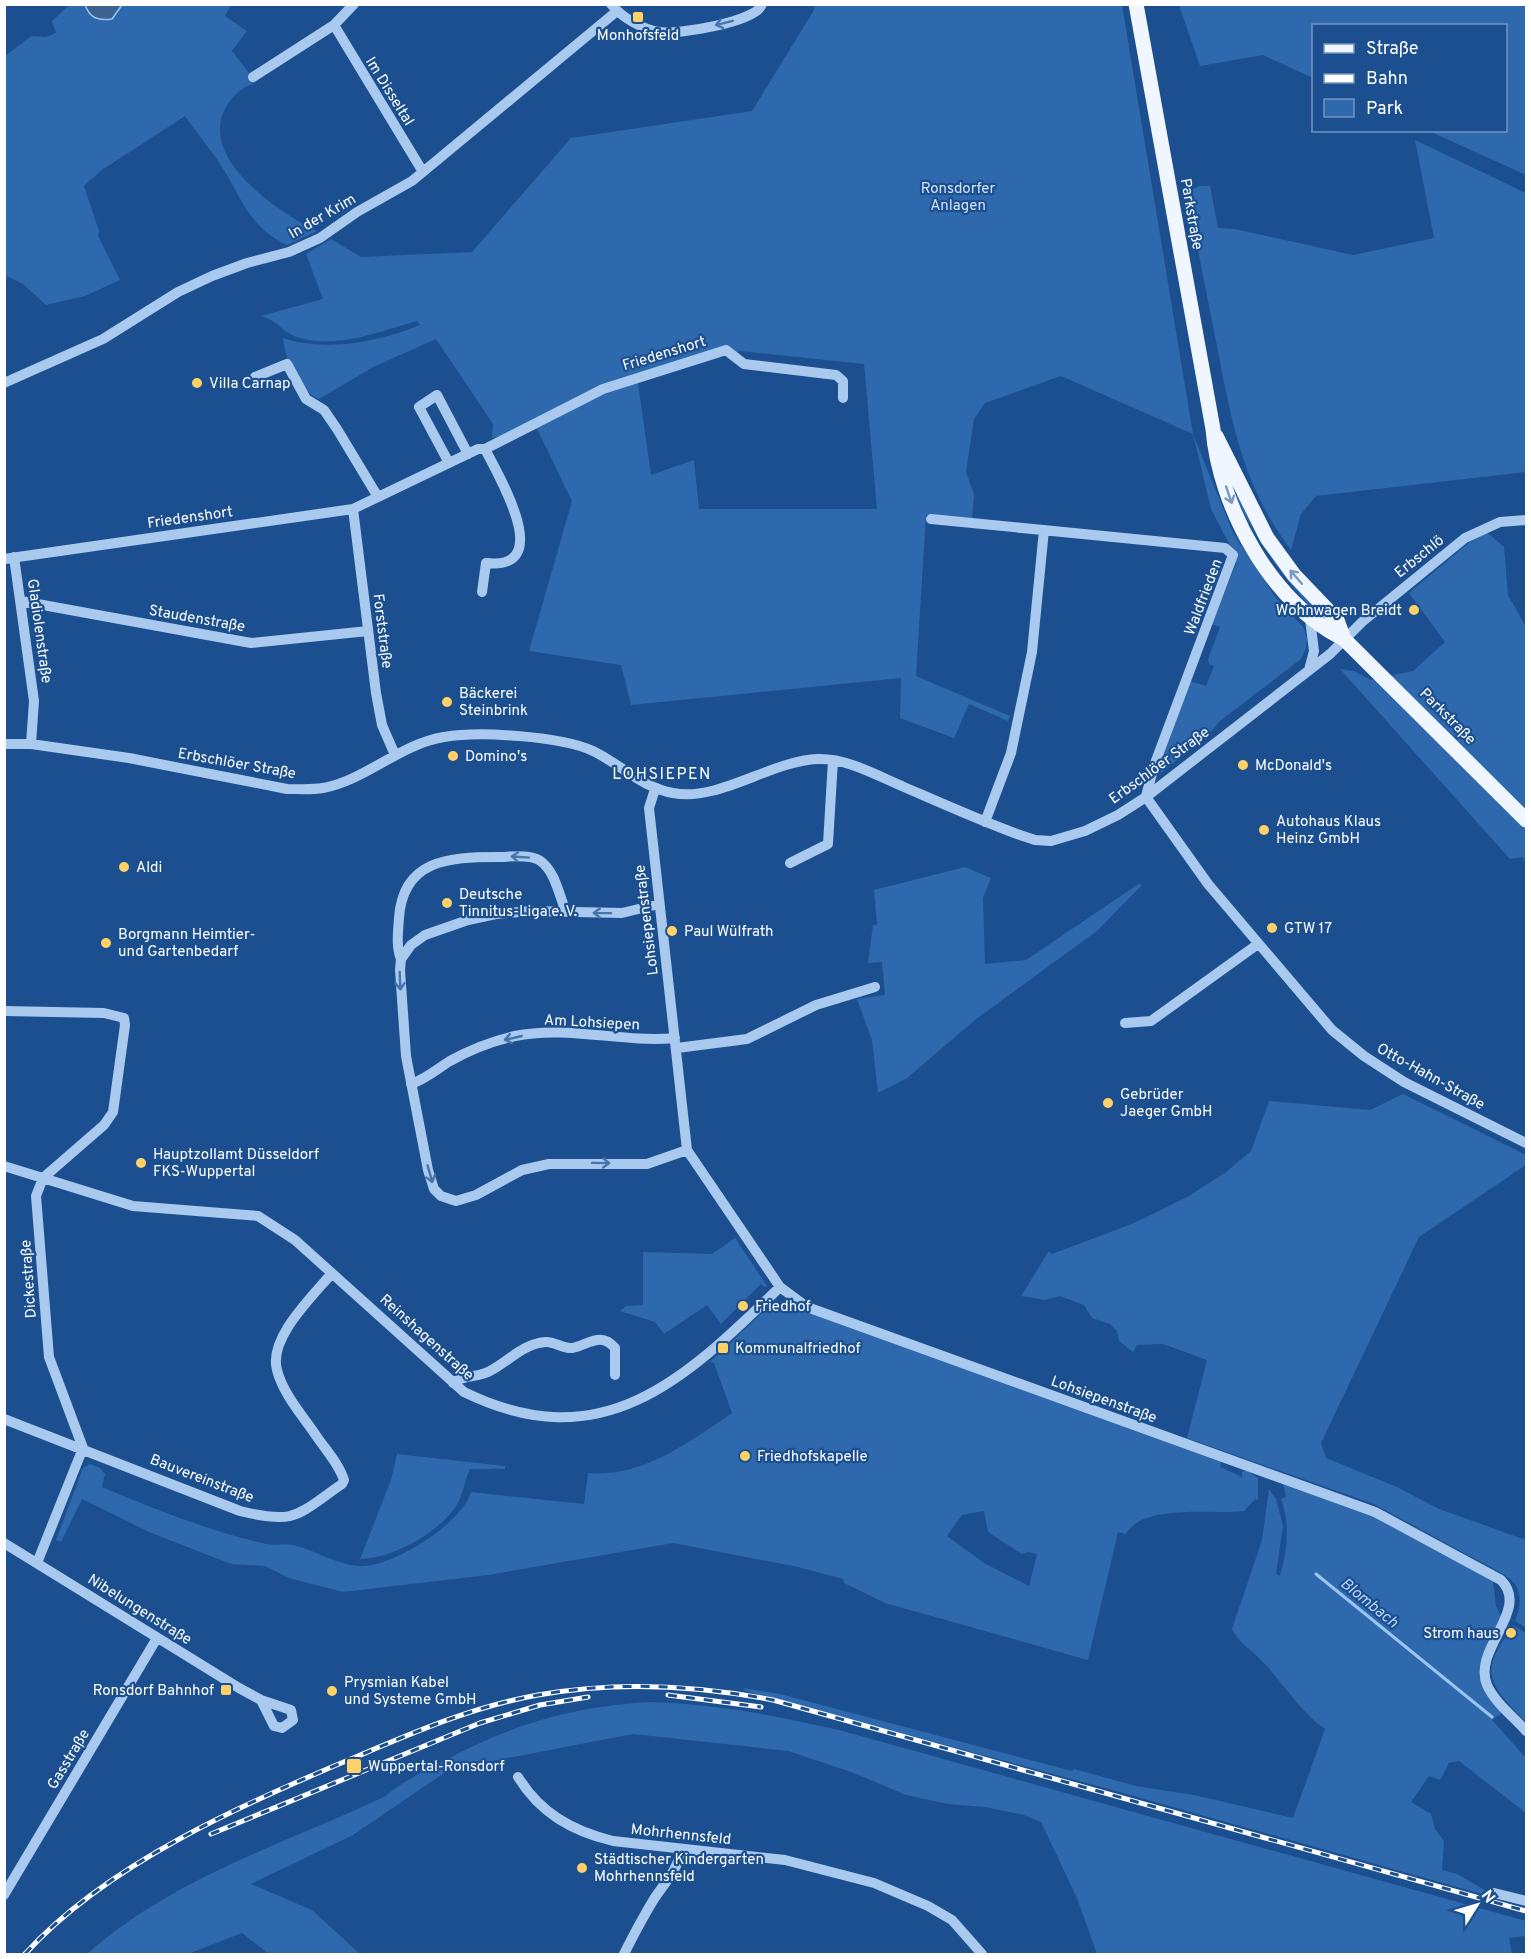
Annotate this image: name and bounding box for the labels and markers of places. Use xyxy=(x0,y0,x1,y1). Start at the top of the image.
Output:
marker: Monhofsfeld xyxy=(631,10,645,24)
place label: Monhofsfeld xyxy=(597,27,679,46)
place label: Villa Carnap xyxy=(209,375,291,394)
marker: Villa Carnap xyxy=(190,376,204,390)
place label: Wohnwagen Breidt xyxy=(1276,602,1402,621)
marker: Wohnwagen Breidt xyxy=(1407,603,1421,617)
place label: Bäckerei Steinbrink xyxy=(459,685,528,721)
marker: Bäckerei Steinbrink xyxy=(440,695,454,709)
place label: Domino's xyxy=(465,748,527,767)
marker: Domino's xyxy=(446,749,460,763)
place label: McDonald's xyxy=(1255,757,1332,776)
marker: McDonald's xyxy=(1236,758,1250,772)
place label: Autohaus Klaus Heinz GmbH xyxy=(1276,813,1381,849)
marker: Autohaus Klaus Heinz GmbH xyxy=(1257,823,1271,837)
place label: Aldi xyxy=(136,859,162,878)
marker: Aldi xyxy=(117,860,131,874)
place label: Deutsche Tinnitus-Liga e. V. xyxy=(459,886,577,922)
marker: Deutsche Tinnitus-Liga e. V. xyxy=(440,896,454,910)
place label: GTW 17 xyxy=(1284,920,1332,939)
marker: GTW 17 xyxy=(1265,921,1279,935)
place label: Paul Wülfrath xyxy=(684,923,773,942)
marker: Paul Wülfrath xyxy=(665,924,679,938)
place label: Borgmann Heimtier- und Gartenbedarf xyxy=(118,926,256,962)
marker: Borgmann Heimtier- und Gartenbedarf xyxy=(99,936,113,950)
place label: Gebrüder Jaeger GmbH xyxy=(1120,1086,1213,1122)
marker: Gebrüder Jaeger GmbH xyxy=(1101,1096,1115,1110)
place label: Hauptzollamt Düsseldorf FKS-Wuppertal xyxy=(153,1146,319,1182)
marker: Hauptzollamt Düsseldorf FKS-Wuppertal xyxy=(134,1156,148,1170)
place label: Friedhof xyxy=(755,1298,811,1317)
marker: Friedhof xyxy=(736,1299,750,1313)
place label: Kommunalfriedhof xyxy=(735,1340,861,1359)
marker: Kommunalfriedhof xyxy=(716,1341,730,1355)
place label: Friedhofskapelle xyxy=(757,1448,868,1467)
marker: Friedhofskapelle xyxy=(738,1449,752,1463)
place label: Strom haus xyxy=(1423,1625,1499,1644)
marker: Strom haus xyxy=(1504,1626,1518,1640)
place label: Prysmian Kabel und Systeme GmbH xyxy=(344,1674,477,1710)
place label: Ronsdorf Bahnhof xyxy=(93,1682,214,1701)
marker: Ronsdorf Bahnhof xyxy=(219,1683,233,1697)
marker: Prysmian Kabel und Systeme GmbH xyxy=(325,1684,339,1698)
marker: Wuppertal-Ronsdorf xyxy=(345,1757,363,1775)
place label: Wuppertal-Ronsdorf xyxy=(368,1758,505,1777)
place label: Städtischer Kindergarten Mohrhennsfeld xyxy=(594,1851,764,1887)
marker: Städtischer Kindergarten Mohrhennsfeld xyxy=(575,1861,589,1875)

